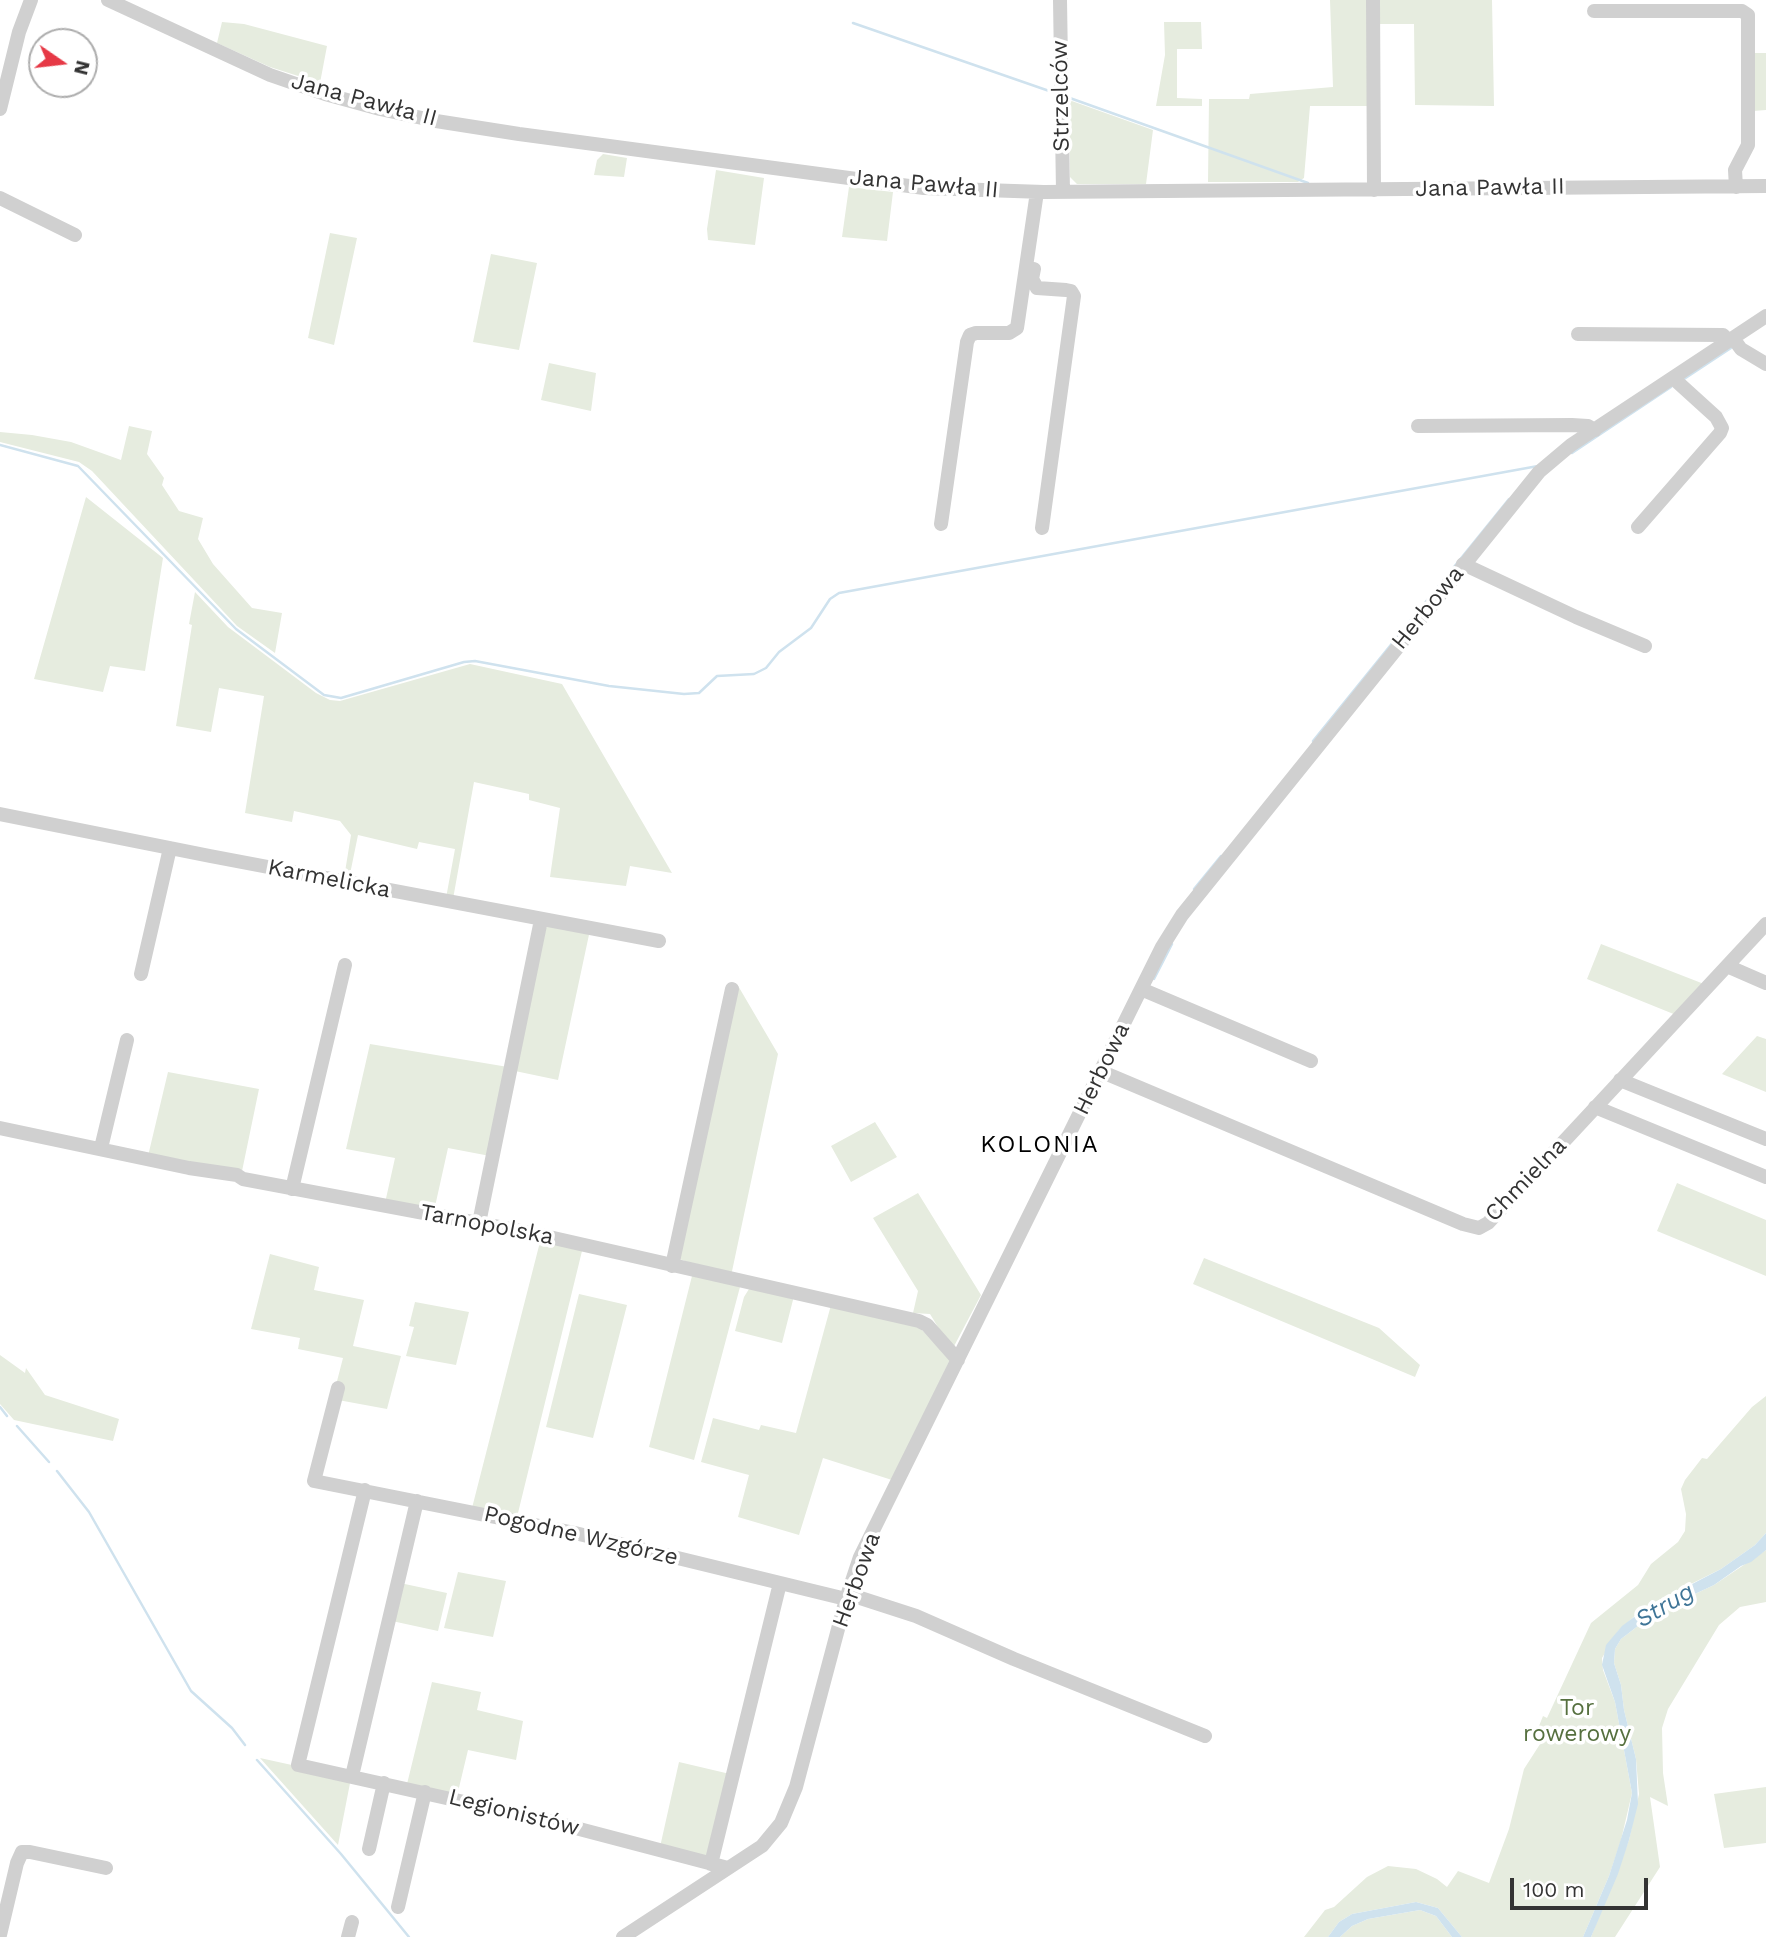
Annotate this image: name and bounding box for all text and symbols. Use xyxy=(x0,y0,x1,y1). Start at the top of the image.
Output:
north arrow xyxy=(28,28,98,98)
street label: Strzelców xyxy=(1046,40,1076,152)
text: N xyxy=(69,58,95,77)
street label: Jana Pawła II xyxy=(288,67,440,133)
street label: Jana Pawła II xyxy=(848,164,1000,204)
street label: Jana Pawła II xyxy=(1415,173,1565,203)
street label: Herbowa xyxy=(1386,561,1470,655)
street label: Karmelicka xyxy=(265,854,393,904)
street label: Herbowa xyxy=(1068,1018,1136,1120)
district label: KOLONIA xyxy=(981,1131,1099,1159)
street label: Chmielna xyxy=(1479,1132,1573,1228)
street label: Tarnopolska xyxy=(418,1199,556,1251)
street label: Pogodne Wzgórze xyxy=(481,1500,681,1572)
street label: Herbowa xyxy=(827,1529,887,1631)
water label: Strug xyxy=(1630,1577,1700,1635)
park label: Tor rowerowy xyxy=(1523,1694,1631,1748)
street label: Legionistów xyxy=(446,1783,582,1843)
scale bar xyxy=(1514,1864,1652,1908)
text: 100 m xyxy=(1523,1877,1585,1902)

